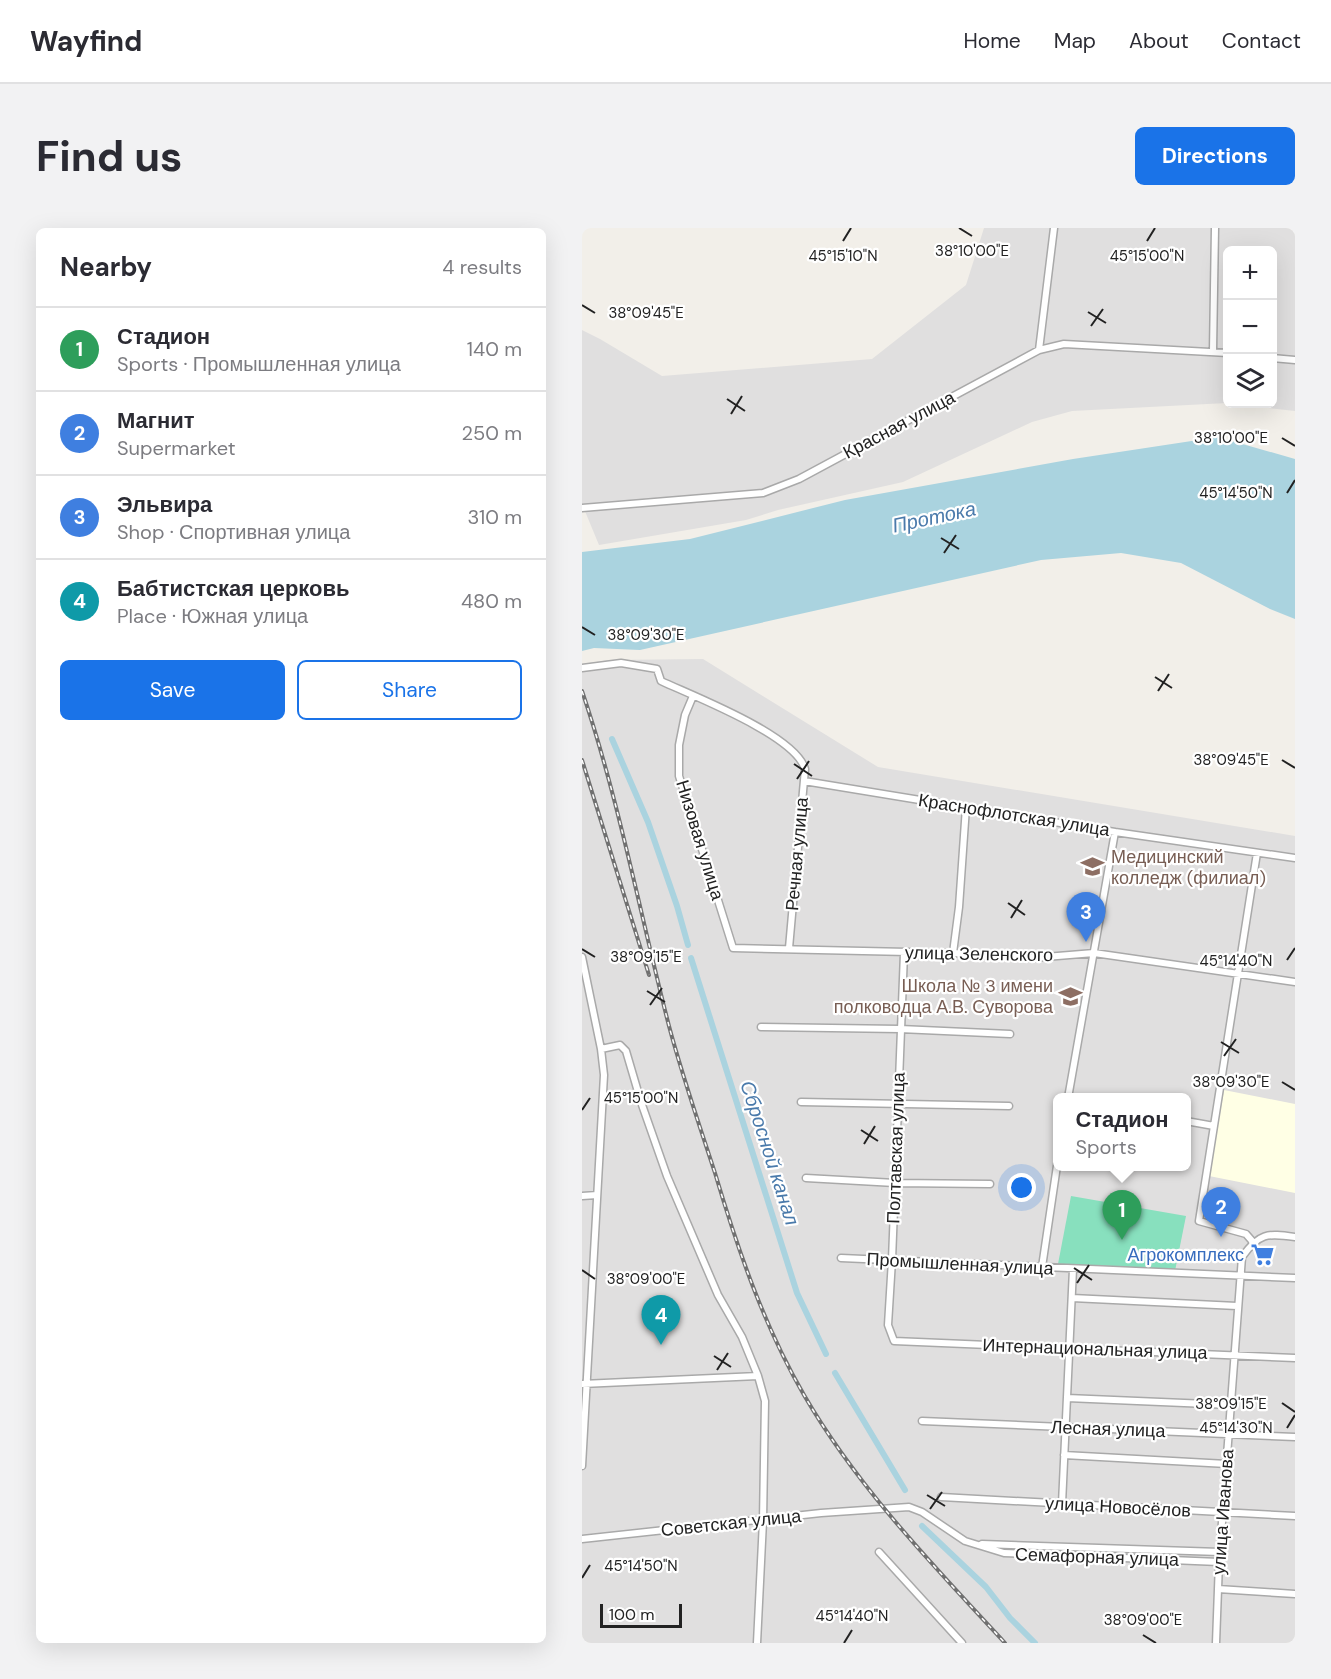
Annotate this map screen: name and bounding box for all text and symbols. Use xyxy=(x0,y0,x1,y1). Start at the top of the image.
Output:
text: Wayfind xyxy=(30,23,142,60)
text: Home xyxy=(963,27,1021,55)
text: Map xyxy=(1054,27,1096,55)
text: About xyxy=(1129,27,1189,55)
text: Contact xyxy=(1222,27,1301,55)
button: Directions xyxy=(1135,127,1295,185)
text: Find us xyxy=(36,129,182,184)
text: 38°10'00"E xyxy=(935,241,1009,261)
text: 45°15'10"N xyxy=(808,246,878,266)
text: 45°15'00"N xyxy=(1110,246,1184,266)
map controls xyxy=(1223,246,1277,408)
button: + xyxy=(1223,246,1277,300)
text: Nearby xyxy=(60,250,152,284)
text: 4 results xyxy=(442,254,522,280)
button: − xyxy=(1223,300,1277,354)
text: 38°09'45"E xyxy=(608,303,684,323)
text: Стадион xyxy=(117,322,210,351)
text: 1 xyxy=(76,336,83,362)
text: 140 m xyxy=(467,336,522,362)
text: Sports · Промышленная улица xyxy=(117,351,401,377)
button: layers xyxy=(1223,354,1277,408)
street label: Красная улица xyxy=(839,385,960,465)
text: Магнит xyxy=(117,406,195,435)
text: 2 xyxy=(74,420,85,446)
text: 250 m xyxy=(461,420,522,446)
text: 38°10'00"E xyxy=(1194,428,1268,448)
text: Supermarket xyxy=(117,435,236,461)
text: 45°14'50"N xyxy=(1199,483,1273,503)
text: Эльвира xyxy=(117,490,212,519)
water label: Протока xyxy=(890,495,978,539)
text: 3 xyxy=(73,504,86,530)
text: 310 m xyxy=(467,504,522,530)
text: Shop · Спортивная улица xyxy=(117,519,350,545)
text: Бабтистская церковь xyxy=(117,574,350,603)
text: 4 xyxy=(73,588,86,614)
text: 480 m xyxy=(461,588,522,614)
text: Place · Южная улица xyxy=(117,603,308,629)
text: 38°09'30"E xyxy=(607,625,685,645)
button: Save xyxy=(60,660,285,720)
button: Share xyxy=(297,660,522,720)
text: 38°09'45"E xyxy=(1193,750,1269,770)
street label: Низовая улица xyxy=(670,777,730,904)
street label: Краснофлотская улица xyxy=(917,788,1112,842)
street label: Речная улица xyxy=(780,795,814,912)
place label: Медицинский колледж (филиал) xyxy=(1111,845,1266,890)
school or university icon: Медицинский колледж (филиал) xyxy=(1080,854,1106,880)
pin: 3 xyxy=(1066,892,1106,942)
street label: улица Зеленского xyxy=(905,941,1053,967)
text: 38°09'15"E xyxy=(610,947,682,967)
text: 45°14'40"N xyxy=(1200,951,1272,971)
place label: Школа № 3 имени полководца А.В. Суворова xyxy=(834,974,1054,1019)
school or university icon: Школа № 3 имени полководца А.В. Суворова xyxy=(1058,983,1084,1009)
street label: Полтавская улица xyxy=(881,1071,911,1224)
text: 38°09'30"E xyxy=(1192,1072,1270,1092)
water label: Сбросной канал xyxy=(734,1077,806,1229)
text: 45°15'00"N xyxy=(604,1088,678,1108)
popup xyxy=(1053,1093,1191,1171)
text: Стадион xyxy=(1075,1105,1169,1134)
text: Sports xyxy=(1075,1134,1137,1160)
your location xyxy=(1007,1173,1036,1202)
pin: 2 xyxy=(1202,1188,1240,1237)
pin: 1 xyxy=(1102,1190,1142,1240)
supermarket icon: Агрокомплекс xyxy=(1249,1242,1275,1268)
place label: Агрокомплекс xyxy=(1128,1243,1244,1267)
street label: Промышленная улица xyxy=(866,1247,1055,1281)
text: 38°09'00"E xyxy=(607,1269,685,1289)
pin: 4 xyxy=(642,1296,680,1345)
street label: Интернациональная улица xyxy=(982,1333,1209,1365)
text: 38°09'15"E xyxy=(1195,1394,1267,1414)
street label: Лесная улица xyxy=(1050,1415,1167,1443)
text: 45°14'30"N xyxy=(1199,1418,1273,1438)
street label: улица Иванова xyxy=(1207,1447,1239,1576)
street label: улица Новосёлов xyxy=(1044,1491,1192,1523)
street label: Советская улица xyxy=(660,1504,803,1542)
street label: Семафорная улица xyxy=(1015,1542,1180,1572)
text: 45°14'50"N xyxy=(604,1556,678,1576)
scale bar xyxy=(600,1601,682,1628)
text: 100 m xyxy=(609,1604,654,1625)
text: 45°14'40"N xyxy=(816,1606,888,1626)
text: 38°09'00"E xyxy=(1104,1610,1182,1630)

